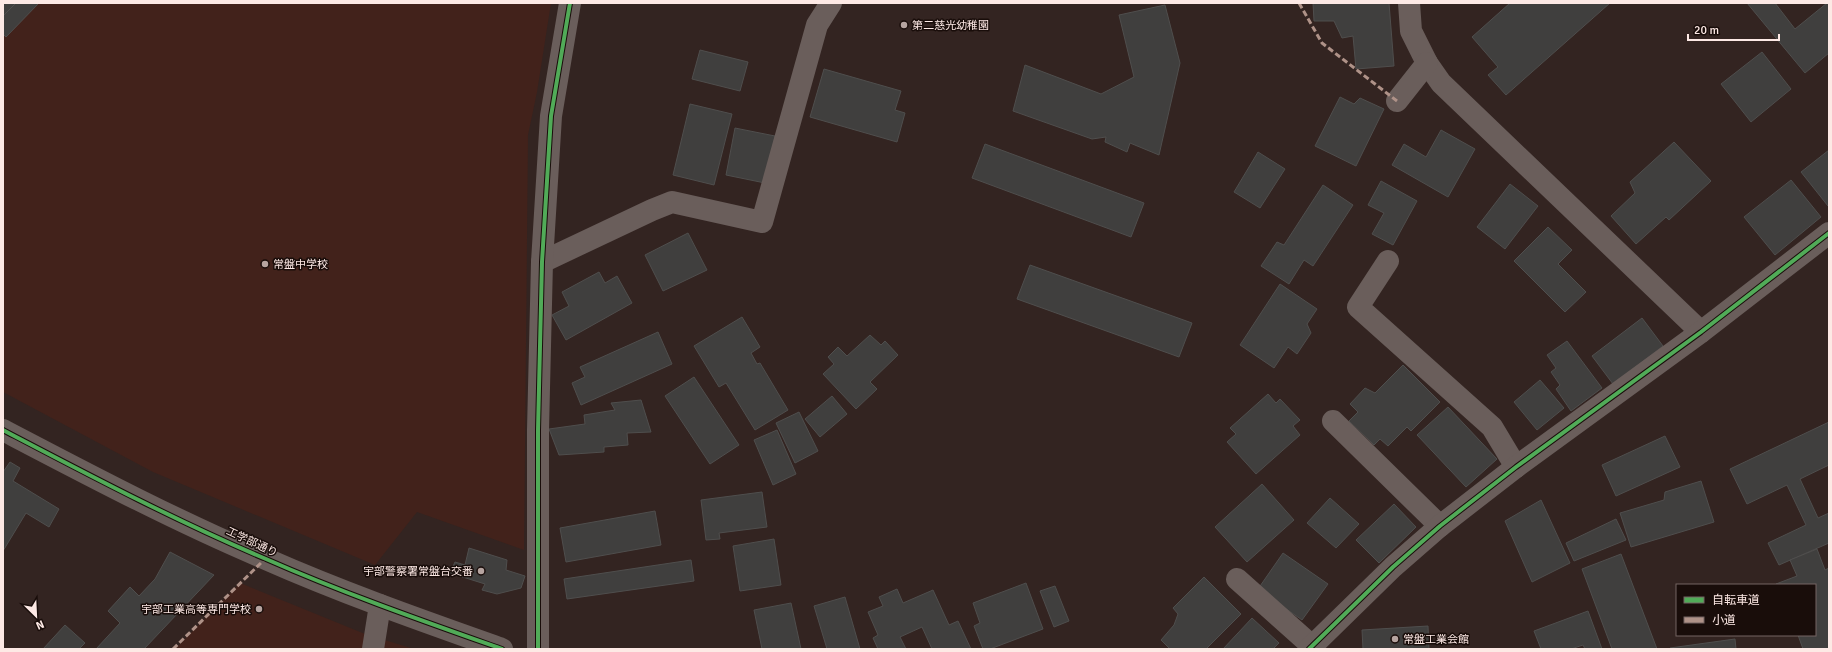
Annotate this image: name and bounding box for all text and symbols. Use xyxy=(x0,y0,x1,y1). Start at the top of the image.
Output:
scale bar xyxy=(1688,16,1779,42)
place label: 第二慈光幼稚園 xyxy=(912,19,989,32)
marker: 第二慈光幼稚園 xyxy=(899,20,909,30)
text: 20 m xyxy=(1694,23,1719,38)
place label: 常盤中学校 xyxy=(273,258,328,271)
marker: 常盤中学校 xyxy=(260,259,270,269)
street label: 工学部通り xyxy=(224,524,280,560)
place label: 宇部警察署常盤台交番 xyxy=(363,565,473,578)
marker: 宇部警察署常盤台交番 xyxy=(476,566,486,576)
legend xyxy=(1676,584,1816,636)
text: 自転車道 xyxy=(1712,593,1760,608)
north arrow xyxy=(16,596,56,636)
place label: 宇部工業高等専門学校 xyxy=(141,603,251,616)
marker: 宇部工業高等専門学校 xyxy=(254,604,264,614)
text: 小道 xyxy=(1712,613,1736,628)
text: N xyxy=(34,617,46,632)
place label: 常盤工業会館 xyxy=(1403,633,1469,646)
marker: 常盤工業会館 xyxy=(1390,634,1400,644)

